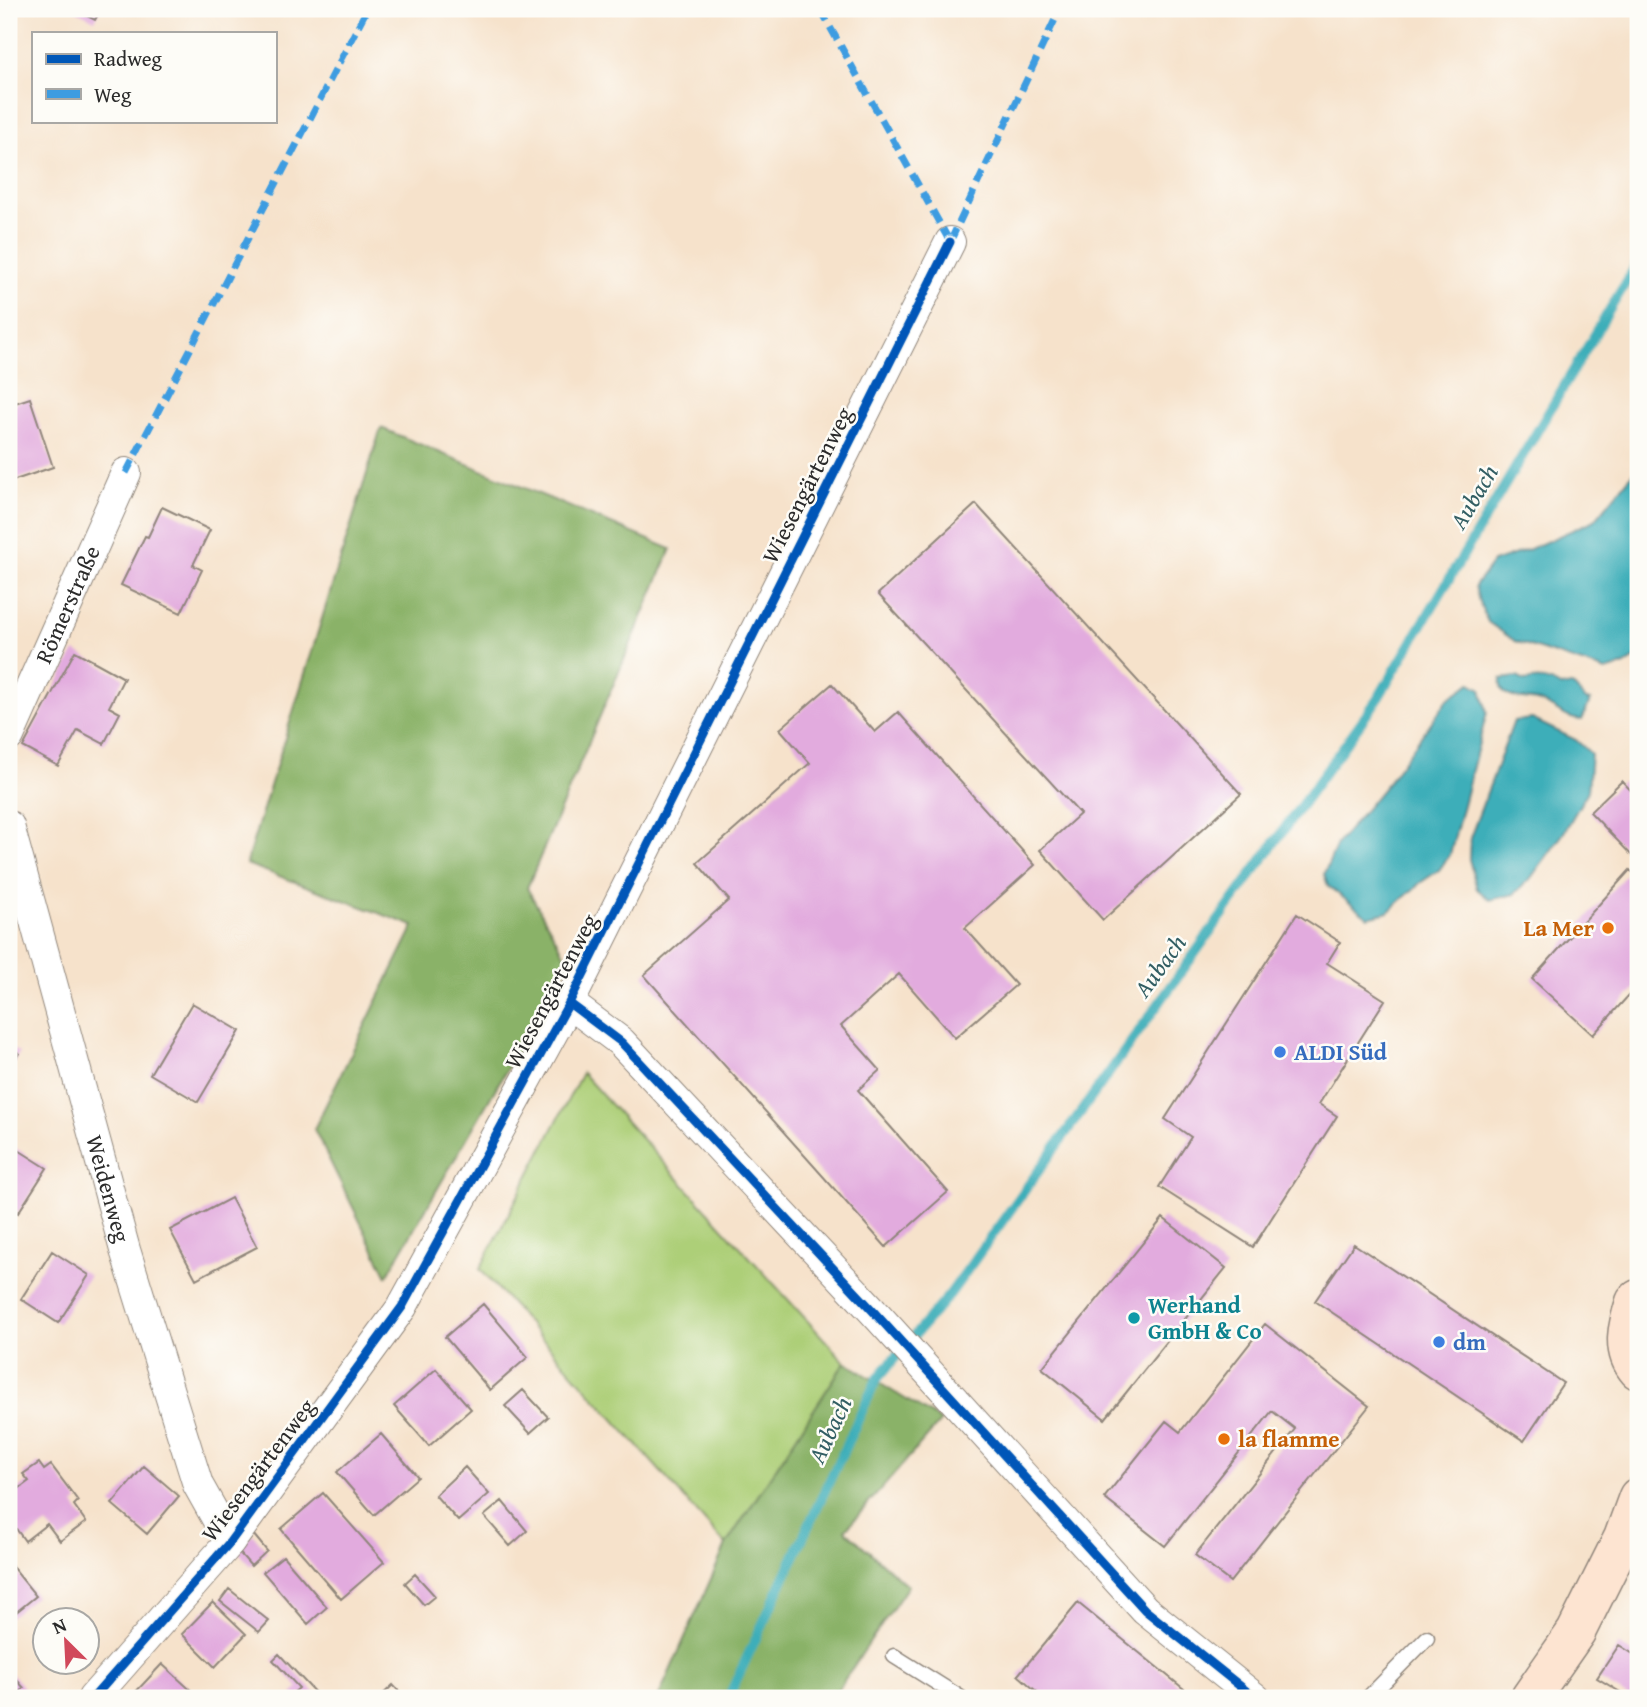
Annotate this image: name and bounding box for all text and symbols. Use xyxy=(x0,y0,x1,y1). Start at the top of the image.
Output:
legend xyxy=(32,32,276,122)
text: Radweg xyxy=(94,43,163,74)
text: Weg xyxy=(94,79,132,110)
street label: Wiesengärtenweg xyxy=(753,400,860,569)
water label: Aubach xyxy=(1440,458,1507,537)
street label: Römerstraße xyxy=(26,540,108,668)
street label: Wiesengärtenweg xyxy=(496,907,606,1074)
place label: La Mer xyxy=(1524,911,1594,944)
marker: La Mer xyxy=(1600,920,1616,936)
water label: Aubach xyxy=(1124,927,1194,1005)
place label: ALDI Süd xyxy=(1294,1035,1388,1068)
marker: ALDI Süd xyxy=(1272,1044,1288,1060)
street label: Weidenweg xyxy=(78,1131,139,1246)
place label: Werhand GmbH & Co xyxy=(1148,1288,1262,1347)
marker: Werhand GmbH & Co xyxy=(1126,1310,1142,1326)
place label: dm xyxy=(1453,1325,1486,1358)
marker: dm xyxy=(1431,1334,1447,1350)
street label: Wiesengärtenweg xyxy=(193,1391,323,1548)
water label: Aubach xyxy=(799,1391,860,1470)
place label: la flamme xyxy=(1238,1422,1340,1455)
marker: la flamme xyxy=(1216,1431,1232,1447)
north arrow xyxy=(32,1606,102,1676)
text: N xyxy=(48,1610,71,1641)

